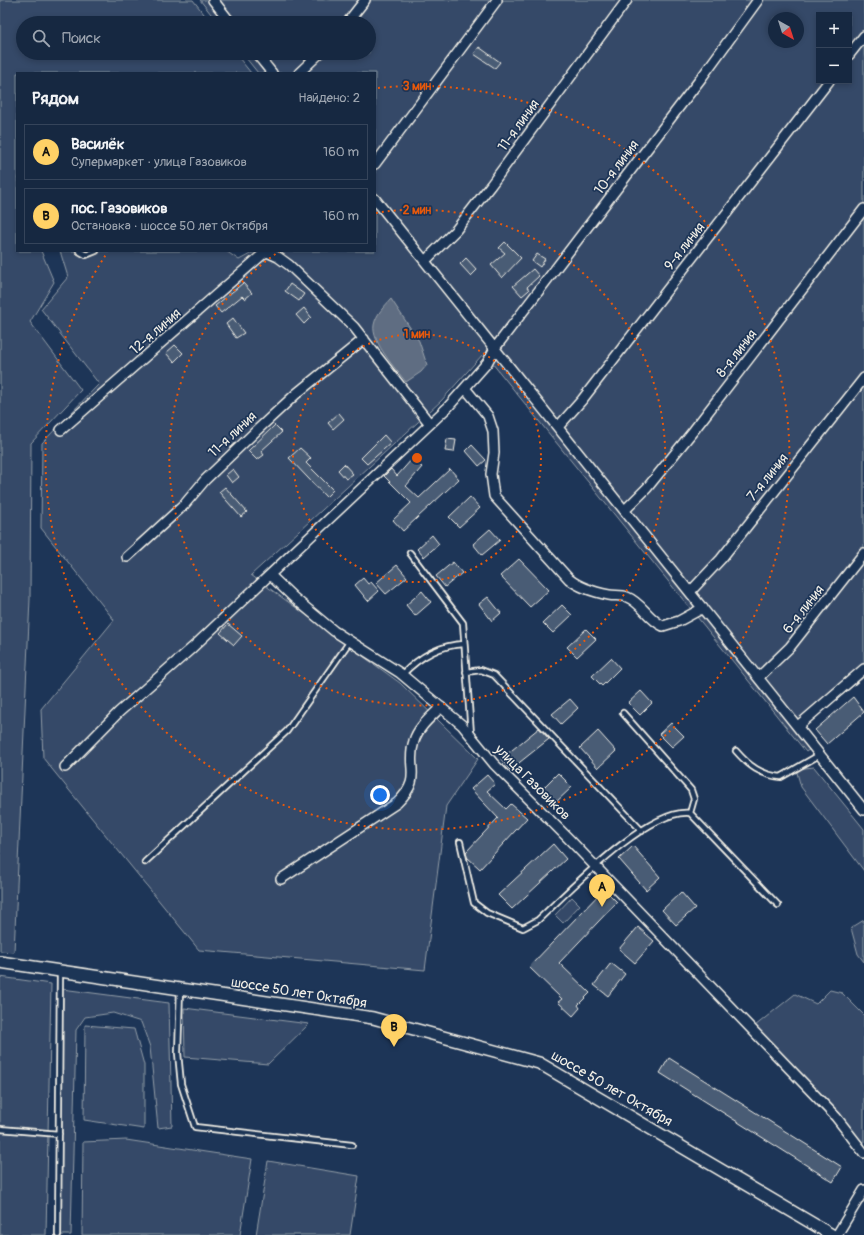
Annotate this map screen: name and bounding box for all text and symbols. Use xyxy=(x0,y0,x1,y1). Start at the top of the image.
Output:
north arrow xyxy=(768,12,804,48)
map controls xyxy=(816,12,852,84)
button: + xyxy=(816,12,852,48)
search box xyxy=(16,16,376,60)
icon: search xyxy=(30,27,52,49)
text: Поиск xyxy=(62,29,101,48)
button: − xyxy=(816,48,852,84)
text: 3 мин xyxy=(403,79,431,94)
text: Рядом xyxy=(32,88,79,109)
text: Найдено: 2 xyxy=(298,90,360,106)
street label: 11-я линия xyxy=(494,96,543,155)
text: Василёк xyxy=(71,135,125,154)
street label: 10-я линия xyxy=(590,137,642,198)
text: A xyxy=(42,144,50,160)
text: 160 m xyxy=(323,144,359,160)
text: Супермаркет · улица Газовиков xyxy=(71,154,247,170)
text: пос. Газовиков xyxy=(71,199,168,218)
text: 2 мин xyxy=(403,203,431,218)
text: B xyxy=(42,208,50,224)
text: 160 m xyxy=(323,208,359,224)
text: Остановка · шоссе 50 лет Октября xyxy=(71,218,268,234)
street label: 9-я линия xyxy=(660,219,708,274)
street label: 12-я линия xyxy=(126,305,184,358)
street label: 8-я линия xyxy=(712,326,760,381)
text: 1 мин xyxy=(404,327,430,342)
street label: 11-я линия xyxy=(205,408,260,461)
street label: 7-я линия xyxy=(743,450,792,505)
centre of rings xyxy=(410,451,424,465)
street label: 6-я линия xyxy=(779,582,828,637)
street label: улица Газовиков xyxy=(491,740,574,824)
your location xyxy=(370,785,390,805)
pin: A xyxy=(589,874,615,907)
street label: шоссе 50 лет Октября xyxy=(230,973,368,1012)
pin: B xyxy=(381,1014,407,1047)
street label: шоссе 50 лет Октября xyxy=(548,1047,675,1130)

